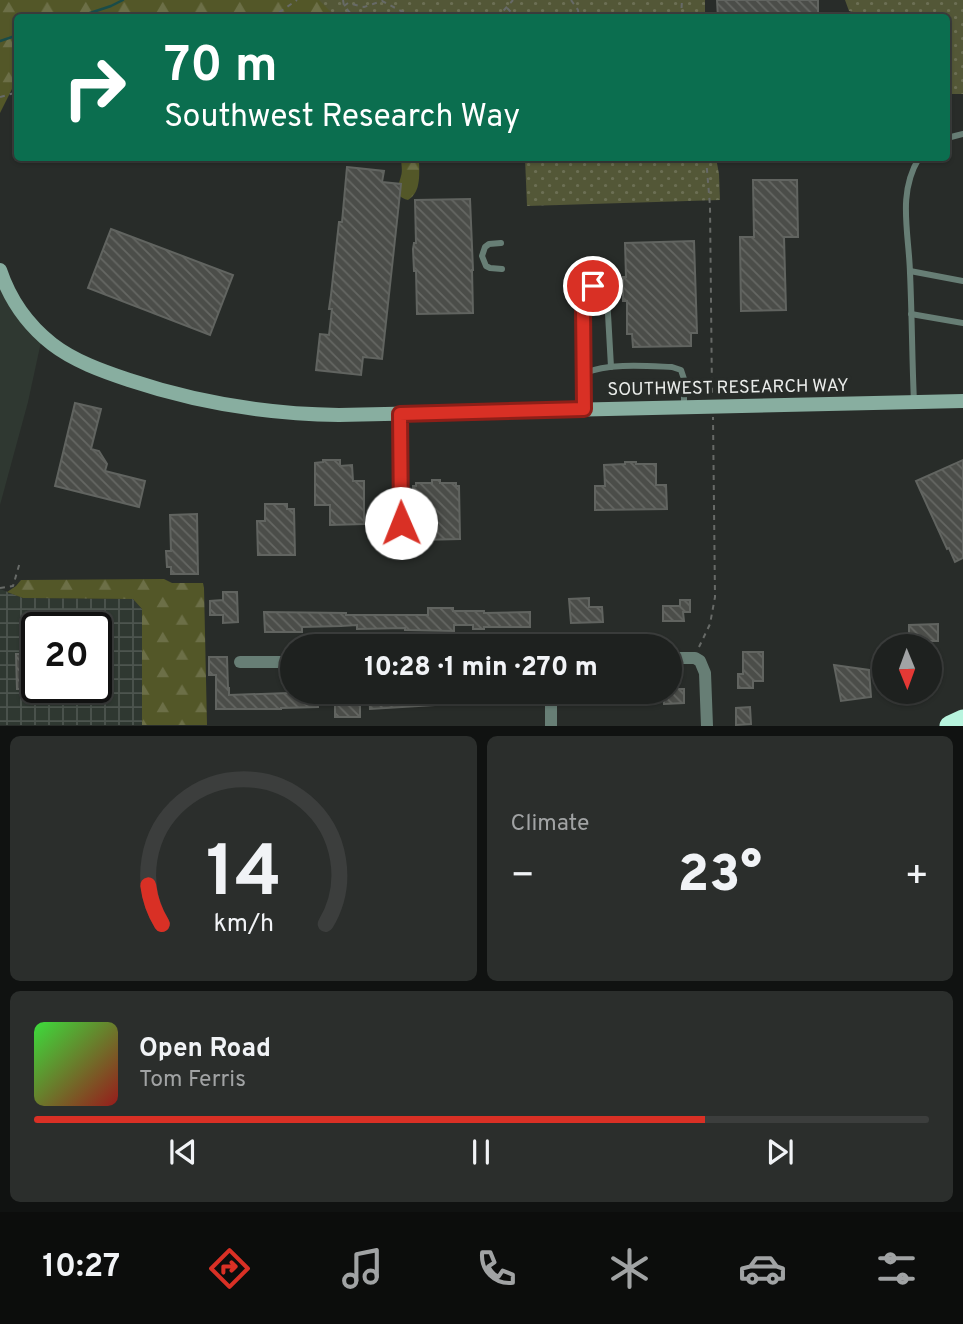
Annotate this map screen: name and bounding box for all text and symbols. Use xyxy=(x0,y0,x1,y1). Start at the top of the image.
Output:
text: 70 m xyxy=(164,37,278,99)
icon: right xyxy=(49,42,140,133)
text: Southwest Research Way xyxy=(164,98,520,138)
pin xyxy=(563,256,623,316)
icon: arrive xyxy=(574,267,612,305)
street label: SOUTHWEST RESEARCH WAY xyxy=(607,375,849,402)
position arrow xyxy=(364,486,438,560)
speed limit sign: 20 xyxy=(21,612,112,703)
north arrow xyxy=(872,634,942,704)
map controls xyxy=(872,634,942,704)
text: 10:28 · 1 min · 270 m xyxy=(364,652,598,685)
text: Climate xyxy=(511,810,589,839)
text: 14 xyxy=(205,831,281,923)
text: 23° xyxy=(677,844,762,910)
text: − xyxy=(511,853,535,902)
text: + xyxy=(904,853,929,902)
text: km/h xyxy=(213,909,274,941)
text: Open Road xyxy=(139,1033,271,1066)
text: Tom Ferris xyxy=(139,1066,246,1095)
icon: previous xyxy=(164,1133,202,1171)
icon: pause xyxy=(462,1133,500,1171)
icon: next xyxy=(761,1133,799,1171)
icon: directions xyxy=(205,1244,254,1293)
icon: music xyxy=(338,1244,387,1293)
icon: phone xyxy=(472,1244,521,1293)
icon: climate xyxy=(605,1244,654,1293)
icon: car xyxy=(738,1244,787,1293)
icon: filters xyxy=(872,1244,921,1293)
text: 10:27 xyxy=(42,1248,120,1288)

